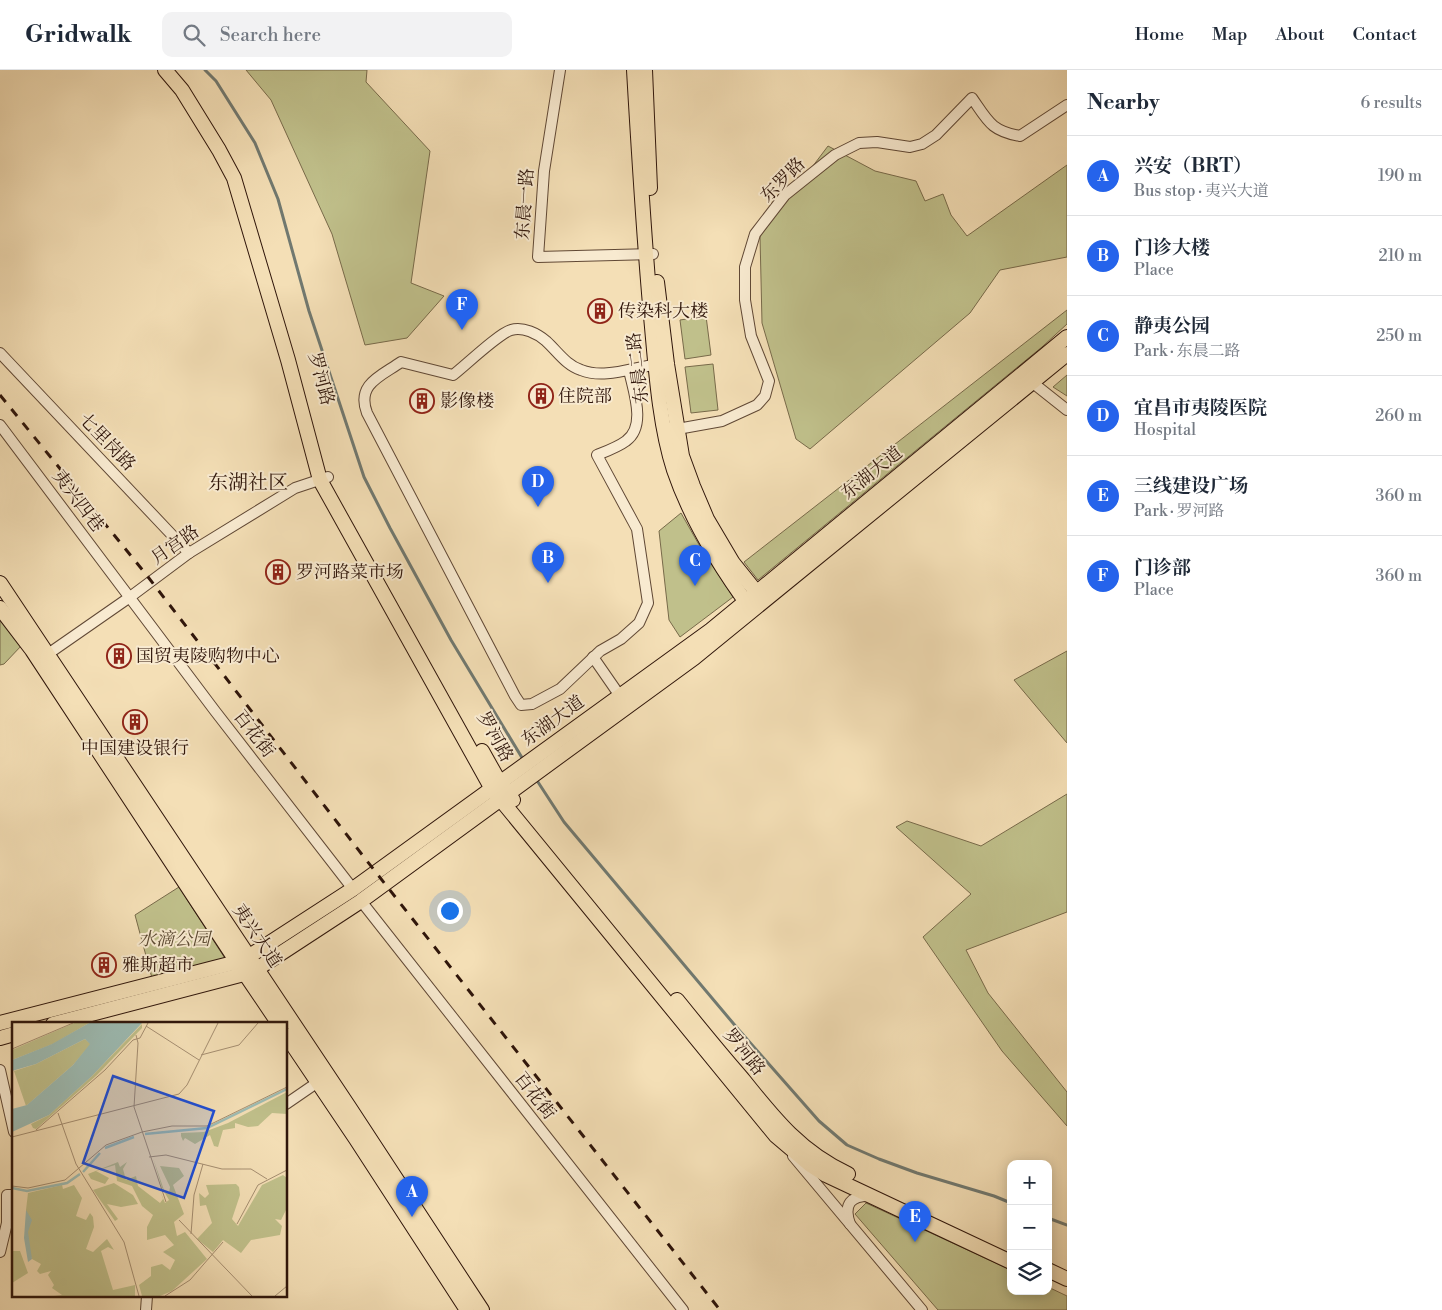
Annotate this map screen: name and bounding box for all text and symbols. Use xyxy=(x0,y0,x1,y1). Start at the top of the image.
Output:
search box xyxy=(162,12,512,57)
text: Gridwalk xyxy=(25,20,132,50)
icon: search xyxy=(180,21,208,49)
text: Search here xyxy=(220,23,321,47)
text: Home xyxy=(1135,23,1184,46)
text: Map xyxy=(1212,23,1248,46)
text: About xyxy=(1276,23,1325,46)
text: Contact xyxy=(1353,23,1417,46)
text: Nearby xyxy=(1087,90,1160,116)
text: 6 results xyxy=(1361,93,1422,113)
street label: 东罗路 xyxy=(756,153,810,207)
text: 兴安（BRT） xyxy=(1134,154,1252,178)
text: A xyxy=(1097,166,1109,186)
text: 190 m xyxy=(1378,166,1422,186)
street label: 东晨一路 xyxy=(511,167,539,241)
text: Bus stop · 夷兴大道 xyxy=(1134,181,1269,201)
text: 门诊大楼 xyxy=(1134,236,1210,260)
text: B xyxy=(1097,246,1109,266)
text: 210 m xyxy=(1378,246,1422,266)
text: Place xyxy=(1134,260,1174,280)
pin: F xyxy=(446,289,478,330)
building icon: 传染科大楼 xyxy=(587,298,613,324)
place label: 传染科大楼 xyxy=(618,300,708,323)
text: 静夷公园 xyxy=(1134,314,1210,338)
text: C xyxy=(1097,326,1109,346)
text: 250 m xyxy=(1376,326,1422,346)
street label: 东晨二路 xyxy=(622,331,654,405)
text: Park · 东晨二路 xyxy=(1134,341,1241,361)
street label: 罗河路 xyxy=(303,350,339,408)
building icon: 住院部 xyxy=(528,383,554,409)
place label: 住院部 xyxy=(558,385,612,408)
building icon: 影像楼 xyxy=(409,388,435,414)
place label: 影像楼 xyxy=(440,390,494,413)
text: 宜昌市夷陵医院 xyxy=(1134,396,1267,420)
text: D xyxy=(1097,406,1109,426)
text: 260 m xyxy=(1375,406,1422,426)
street label: 七里岗路 xyxy=(74,408,140,476)
text: Hospital xyxy=(1134,420,1196,440)
street label: 东湖大道 xyxy=(837,441,907,505)
street label: 夷兴四巷 xyxy=(47,465,109,537)
pin: D xyxy=(522,466,554,507)
district label: 东湖社区 xyxy=(208,471,288,496)
text: 三线建设广场 xyxy=(1134,474,1248,498)
text: E xyxy=(1097,486,1109,506)
text: 360 m xyxy=(1376,486,1422,506)
text: Park · 罗河路 xyxy=(1134,501,1225,521)
street label: 月宫路 xyxy=(146,520,204,570)
pin: B xyxy=(532,542,564,583)
pin: C xyxy=(679,545,711,586)
text: 门诊部 xyxy=(1134,556,1191,580)
building icon: 罗河路菜市场 xyxy=(265,559,291,585)
place label: 罗河路菜市场 xyxy=(296,561,404,584)
text: F xyxy=(1097,566,1109,586)
text: 360 m xyxy=(1376,566,1422,586)
text: Place xyxy=(1134,580,1174,600)
building icon: 国贸夷陵购物中心 xyxy=(106,643,132,669)
place label: 国贸夷陵购物中心 xyxy=(136,645,280,668)
street label: 东湖大道 xyxy=(517,691,589,751)
street label: 百花街 xyxy=(228,706,280,762)
street label: 罗河路 xyxy=(472,708,518,766)
building icon: 中国建设银行 xyxy=(122,709,148,735)
place label: 中国建设银行 xyxy=(81,737,189,760)
your location xyxy=(437,898,463,924)
street label: 夷兴大道 xyxy=(227,900,287,972)
park label: 水滴公园 xyxy=(138,928,213,951)
building icon: 雅斯超市 xyxy=(91,952,117,978)
place label: 雅斯超市 xyxy=(122,954,194,977)
inset map xyxy=(12,1022,288,1298)
street label: 罗河路 xyxy=(718,1024,770,1080)
street label: 百花街 xyxy=(509,1068,561,1124)
map controls xyxy=(1007,1160,1052,1295)
button: + xyxy=(1007,1160,1052,1205)
pin: A xyxy=(396,1176,428,1217)
pin: E xyxy=(899,1201,931,1242)
button: − xyxy=(1007,1205,1052,1250)
button: layers xyxy=(1007,1250,1052,1295)

